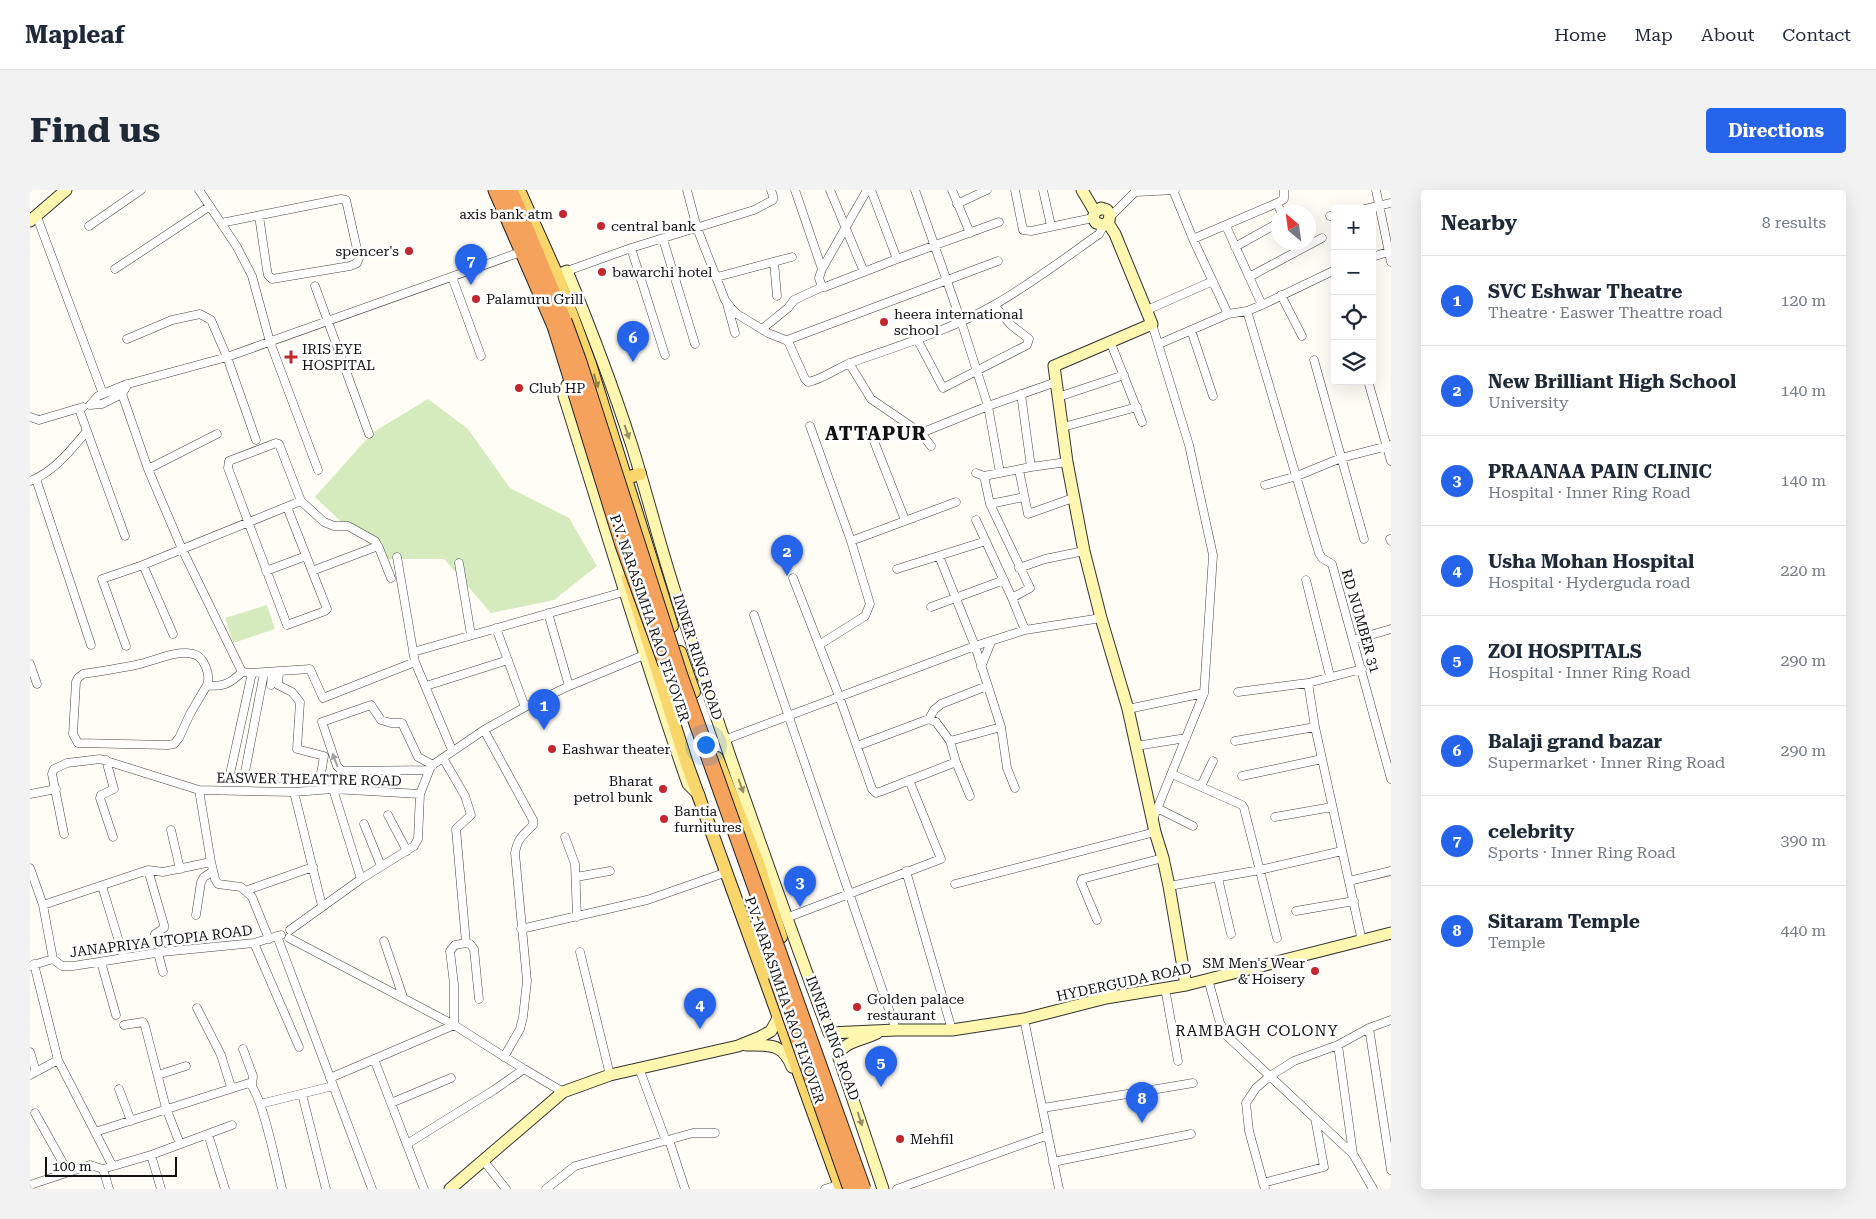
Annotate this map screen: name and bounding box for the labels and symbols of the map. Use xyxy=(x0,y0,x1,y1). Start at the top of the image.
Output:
north arrow xyxy=(1271,205,1316,250)
place label: axis bank atm xyxy=(459,206,553,222)
marker: axis bank atm xyxy=(557,208,569,220)
place label: central bank xyxy=(611,218,696,234)
marker: central bank xyxy=(595,220,607,232)
place label: spencer's xyxy=(336,243,399,259)
pin: 7 xyxy=(455,244,487,285)
marker: spencer's xyxy=(403,245,415,257)
place label: bawarchi hotel xyxy=(612,264,713,280)
marker: bawarchi hotel xyxy=(596,266,608,278)
place label: Palamuru Grill xyxy=(486,291,584,307)
marker: Palamuru Grill xyxy=(470,293,482,305)
place label: heera international school xyxy=(894,306,1024,338)
marker: heera international school xyxy=(878,316,890,328)
pin: 6 xyxy=(617,321,649,362)
place label: IRIS EYE HOSPITAL xyxy=(302,341,375,373)
marker: IRIS EYE HOSPITAL xyxy=(284,350,298,364)
one-way arrow xyxy=(592,374,600,389)
place label: Club HP xyxy=(529,380,585,396)
marker: Club HP xyxy=(513,382,525,394)
district label: ATTAPUR xyxy=(825,422,927,445)
one-way arrow xyxy=(624,424,631,439)
street label: P.V. NARASIMHA RAO FLYOVER xyxy=(607,512,693,724)
pin: 2 xyxy=(771,535,803,576)
street label: RD NUMBER 31 xyxy=(1339,567,1384,675)
street label: INNER RING ROAD xyxy=(670,592,726,722)
pin: 1 xyxy=(528,689,560,730)
your location xyxy=(693,732,719,758)
place label: Eashwar theater xyxy=(562,741,671,757)
marker: Eashwar theater xyxy=(546,743,558,755)
one-way arrow xyxy=(331,752,339,767)
street label: EASWER THEATTRE ROAD xyxy=(216,769,402,789)
place label: Bharat petrol bunk xyxy=(573,773,653,805)
one-way arrow xyxy=(738,779,745,794)
marker: Bharat petrol bunk xyxy=(657,783,669,795)
place label: Bantia furnitures xyxy=(674,803,742,835)
marker: Bantia furnitures xyxy=(658,813,670,825)
pin: 3 xyxy=(784,866,816,907)
street label: P.V. NARASIMHA RAO FLYOVER xyxy=(742,894,828,1106)
street label: JANAPRIYA UTOPIA ROAD xyxy=(69,922,254,960)
place label: SM Men's Wear & Hoisery xyxy=(1203,955,1306,987)
street label: HYDERGUDA ROAD xyxy=(1055,960,1193,1004)
marker: SM Men's Wear & Hoisery xyxy=(1309,965,1321,977)
street label: INNER RING ROAD xyxy=(803,973,863,1103)
pin: 4 xyxy=(684,988,716,1029)
place label: Golden palace restaurant xyxy=(867,991,965,1023)
marker: Golden palace restaurant xyxy=(851,1001,863,1013)
district label: RAMBAGH COLONY xyxy=(1175,1022,1339,1040)
pin: 5 xyxy=(865,1046,897,1087)
pin: 8 xyxy=(1126,1082,1158,1123)
one-way arrow xyxy=(856,1112,864,1127)
place label: Mehfil xyxy=(910,1131,954,1147)
marker: Mehfil xyxy=(894,1133,906,1145)
scale bar xyxy=(45,1154,178,1177)

